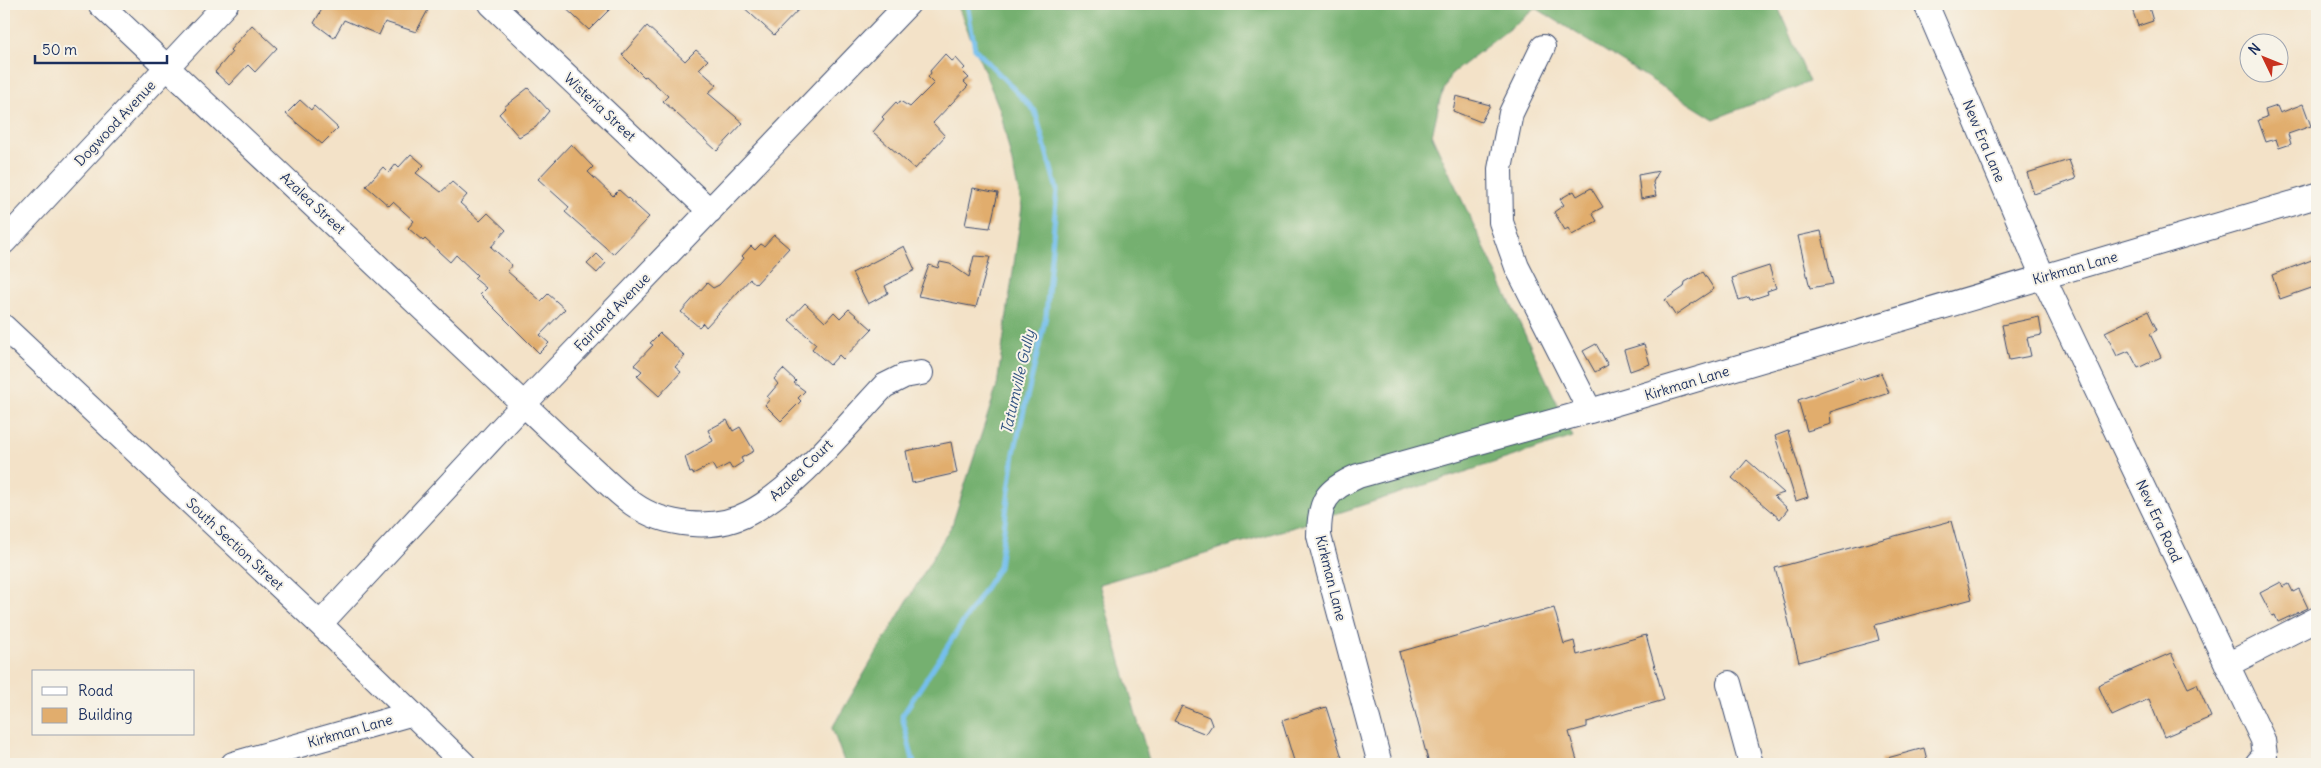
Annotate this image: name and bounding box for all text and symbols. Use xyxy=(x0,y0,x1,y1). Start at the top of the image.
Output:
scale bar xyxy=(35,32,168,64)
north arrow xyxy=(2238,32,2288,82)
text: N xyxy=(2245,39,2264,59)
text: 50 m xyxy=(42,40,77,59)
street label: Wisteria Street xyxy=(560,69,640,145)
street label: Dogwood Avenue xyxy=(71,76,159,170)
street label: New Era Lane xyxy=(1959,97,2009,185)
street label: Azalea Street xyxy=(277,168,350,238)
street label: Kirkman Lane xyxy=(2030,247,2120,289)
street label: Fairland Avenue xyxy=(570,269,654,355)
water label: Tatumville Gully xyxy=(996,327,1039,436)
street label: Kirkman Lane xyxy=(1643,362,1731,404)
street label: Azalea Court xyxy=(766,435,837,505)
street label: New Era Road xyxy=(2132,477,2186,565)
street label: South Section Street xyxy=(182,494,288,594)
street label: Kirkman Lane xyxy=(1312,533,1350,623)
legend xyxy=(32,670,195,736)
text: Road xyxy=(78,681,113,700)
text: Building xyxy=(78,705,133,724)
street label: Kirkman Lane xyxy=(305,710,395,752)

